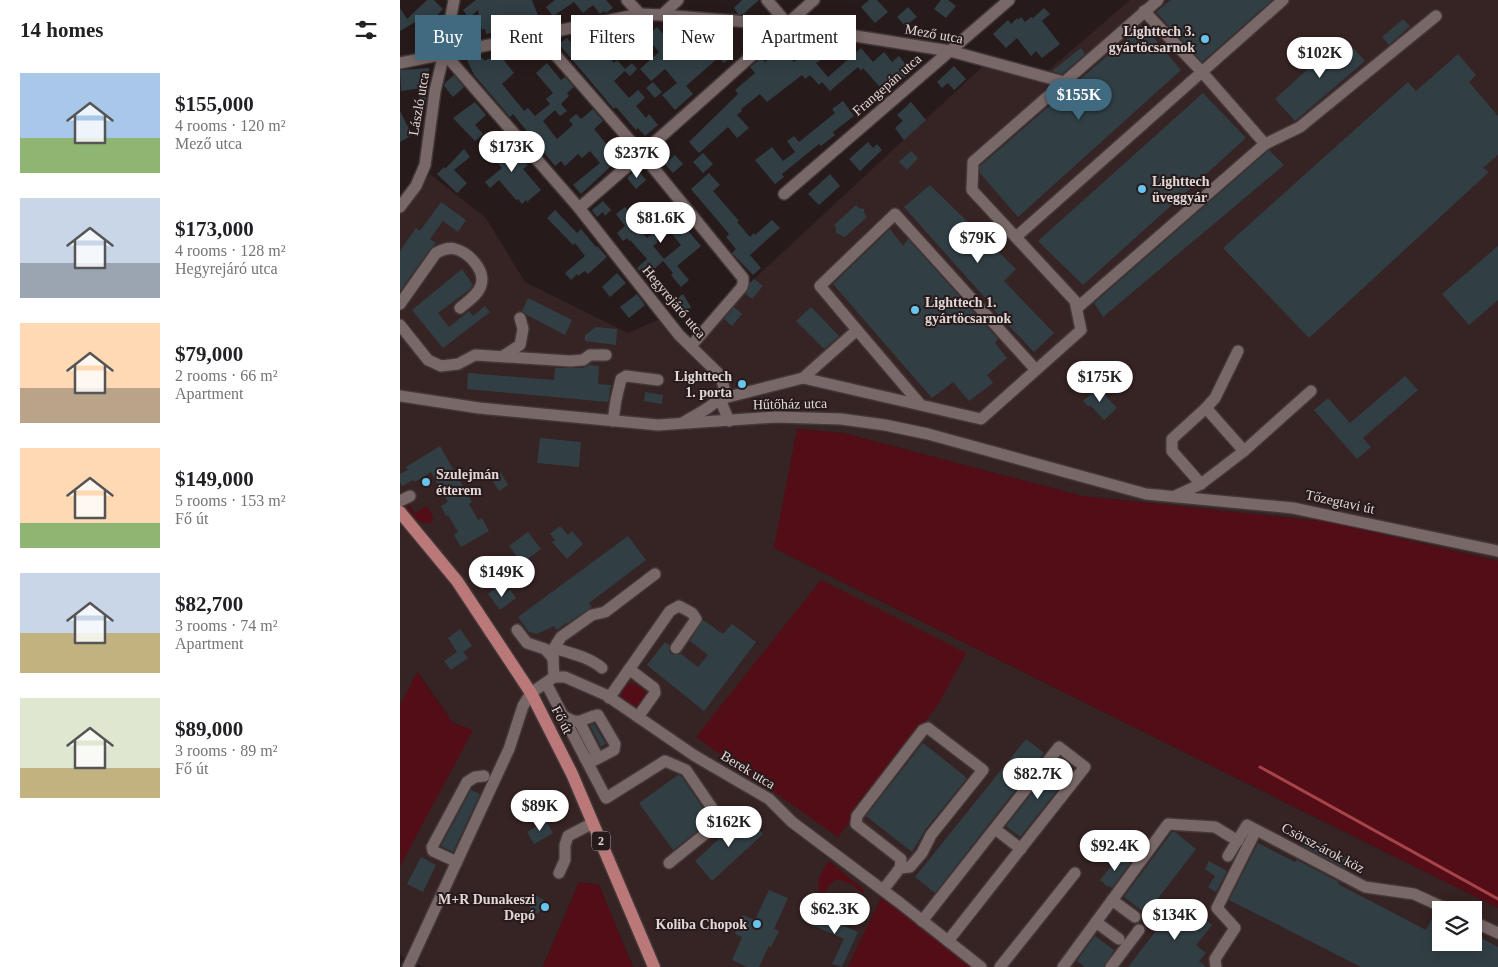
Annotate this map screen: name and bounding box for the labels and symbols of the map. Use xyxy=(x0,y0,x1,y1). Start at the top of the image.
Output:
street label: Mező utca xyxy=(904,22,965,47)
place label: Lighttech 3. gyártöcsarnok xyxy=(1109,24,1195,55)
marker: Lighttech 3. gyártöcsarnok xyxy=(1199,33,1211,45)
pin: $102K xyxy=(1285,36,1355,79)
street label: Frangepán utca xyxy=(850,51,925,119)
street label: László utca xyxy=(406,70,432,137)
pin: $155K xyxy=(1044,78,1114,121)
pin: $173K xyxy=(477,130,547,173)
pin: $237K xyxy=(602,136,672,179)
place label: Lighttech üveggyár xyxy=(1152,174,1210,205)
marker: Lighttech üveggyár xyxy=(1136,183,1148,195)
pin: $81.6K xyxy=(620,202,702,244)
pin: $79K xyxy=(948,222,1008,264)
street label: Hegyrejáró utca xyxy=(639,263,709,342)
place label: Lighttech 1. gyártöcsarnok xyxy=(925,295,1012,326)
marker: Lighttech 1. gyártöcsarnok xyxy=(909,304,921,316)
pin: $175K xyxy=(1065,360,1135,403)
place label: Lighttech 1. porta xyxy=(674,369,732,400)
marker: Lighttech 1. porta xyxy=(736,378,748,390)
street label: Hűtőház utca xyxy=(753,396,828,412)
place label: Szulejmán étterem xyxy=(436,467,499,498)
marker: Szulejmán étterem xyxy=(420,476,432,488)
street label: Tőzegtavi út xyxy=(1304,487,1376,517)
pin: $149K xyxy=(467,556,537,598)
street label: Fő út xyxy=(549,704,575,736)
street label: Berek utca xyxy=(718,748,778,792)
pin: $82.7K xyxy=(997,758,1079,800)
pin: $89K xyxy=(510,790,570,832)
pin: $162K xyxy=(694,806,764,848)
street label: Csörsz-árok köz xyxy=(1279,820,1367,876)
pin: $92.4K xyxy=(1074,830,1156,872)
road number: 2 xyxy=(592,831,610,850)
place label: M+R Dunakeszi Depó xyxy=(438,892,535,923)
pin: $62.3K xyxy=(794,892,876,935)
pin: $134K xyxy=(1140,898,1210,941)
marker: M+R Dunakeszi Depó xyxy=(539,901,551,913)
place label: Koliba Chopok xyxy=(656,917,747,932)
marker: Koliba Chopok xyxy=(751,918,763,930)

